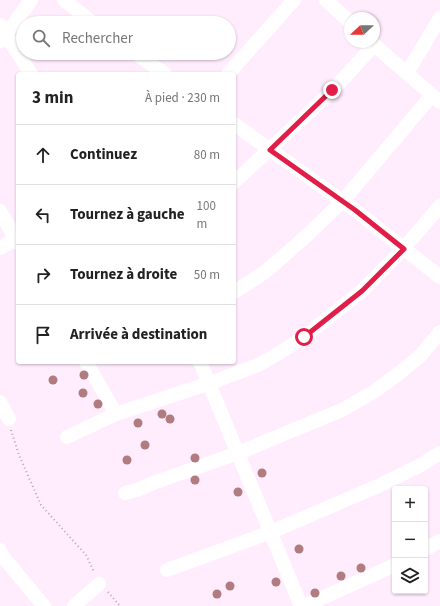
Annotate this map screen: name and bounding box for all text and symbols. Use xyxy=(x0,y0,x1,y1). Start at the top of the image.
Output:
north arrow xyxy=(344,12,380,48)
search box xyxy=(16,16,236,60)
icon: search xyxy=(30,27,52,49)
text: Rechercher xyxy=(62,28,133,49)
route end xyxy=(323,81,341,99)
text: 3 min xyxy=(32,86,73,110)
text: À pied · 230 m xyxy=(145,89,220,107)
icon: ahead xyxy=(32,144,54,166)
text: Continuez xyxy=(70,144,137,165)
text: 80 m xyxy=(194,146,220,164)
text: 100 m xyxy=(197,197,216,233)
icon: left xyxy=(32,204,54,226)
text: Tournez à gauche xyxy=(70,204,185,225)
icon: right xyxy=(32,264,54,286)
text: Tournez à droite xyxy=(70,264,177,285)
text: 50 m xyxy=(194,266,220,284)
icon: arrive xyxy=(32,324,54,346)
text: Arrivée à destination xyxy=(70,324,207,345)
route start xyxy=(295,328,313,346)
map controls xyxy=(392,486,428,594)
button: + xyxy=(392,486,428,522)
button: − xyxy=(392,522,428,558)
button: layers xyxy=(392,558,428,594)

